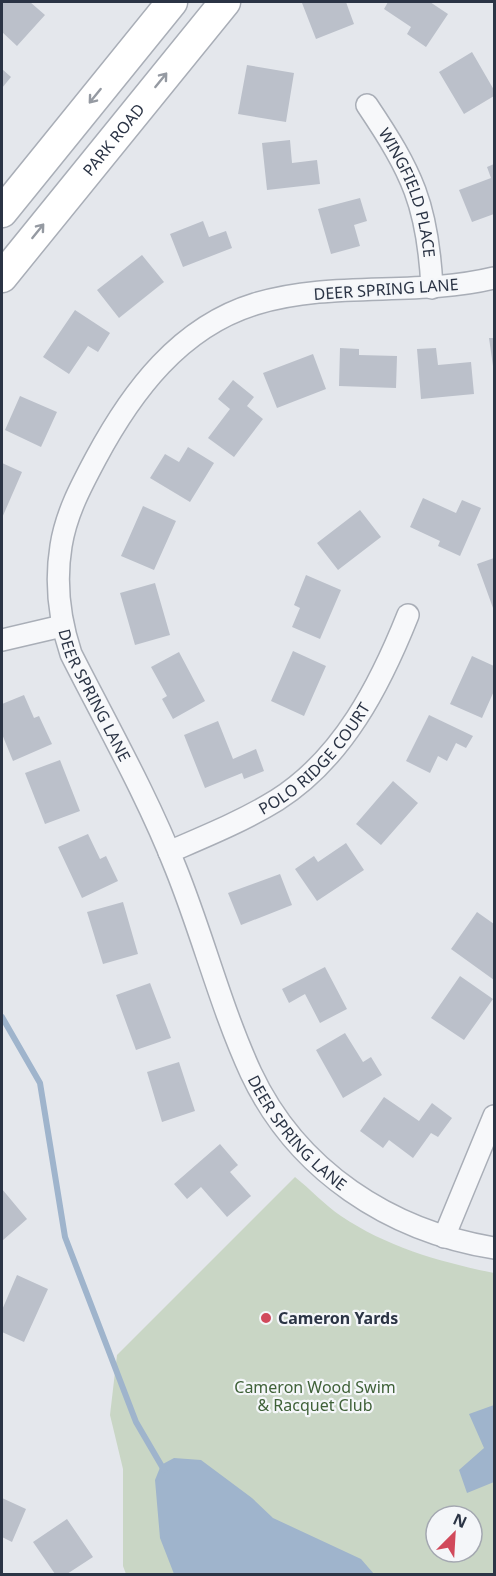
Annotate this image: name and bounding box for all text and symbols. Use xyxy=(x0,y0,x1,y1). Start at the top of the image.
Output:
one-way arrow xyxy=(155,72,168,88)
one-way arrow xyxy=(89,88,102,104)
street label: PARK ROAD xyxy=(77,99,149,180)
street label: WINGFIELD PLACE xyxy=(374,124,441,259)
one-way arrow xyxy=(32,223,45,239)
street label: DEER SPRING LANE xyxy=(313,273,459,305)
street label: DEER SPRING LANE xyxy=(53,627,136,765)
street label: POLO RIDGE COURT xyxy=(254,698,375,820)
street label: DEER SPRING LANE xyxy=(243,1071,351,1195)
place label: Cameron Yards xyxy=(278,1307,398,1329)
marker: Cameron Yards xyxy=(259,1311,273,1325)
park label: Cameron Wood Swim & Racquet Club xyxy=(234,1376,396,1416)
north arrow xyxy=(424,1504,484,1564)
text: N xyxy=(450,1508,471,1533)

